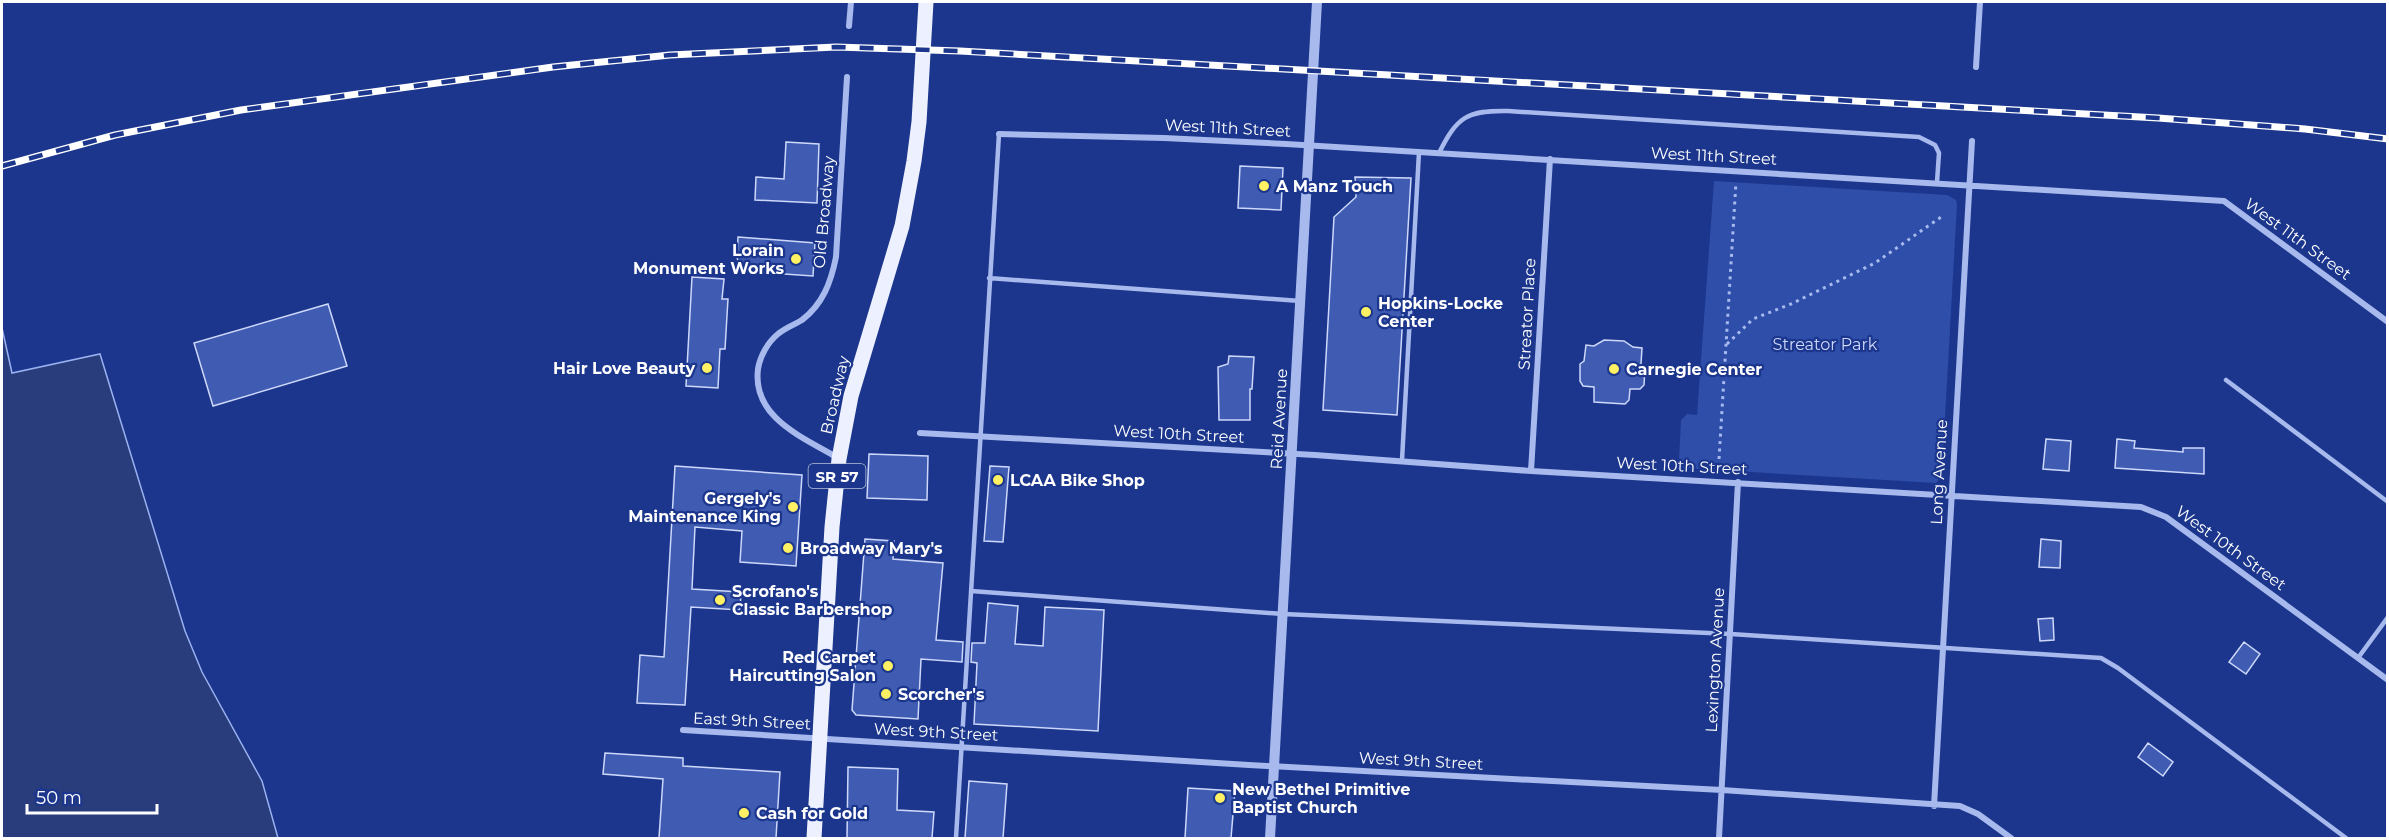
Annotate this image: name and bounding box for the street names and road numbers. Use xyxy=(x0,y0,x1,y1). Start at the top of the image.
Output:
street label: West 11th Street xyxy=(1164,115,1292,141)
street label: West 11th Street xyxy=(1650,143,1778,169)
street label: Old Broadway xyxy=(810,155,838,269)
street label: West 11th Street xyxy=(2241,194,2355,284)
street label: Streator Place xyxy=(1515,258,1539,370)
street label: Broadway xyxy=(817,354,853,436)
street label: Reid Avenue xyxy=(1267,368,1291,470)
street label: Long Avenue xyxy=(1927,419,1951,525)
street label: West 10th Street xyxy=(1113,421,1246,447)
street label: West 10th Street xyxy=(1616,453,1749,479)
road number: SR 57 xyxy=(808,464,866,488)
street label: West 10th Street xyxy=(2172,502,2290,595)
street label: Lexington Avenue xyxy=(1702,587,1728,733)
street label: East 9th Street xyxy=(692,708,812,734)
street label: West 9th Street xyxy=(873,719,999,745)
street label: West 9th Street xyxy=(1358,748,1484,774)

